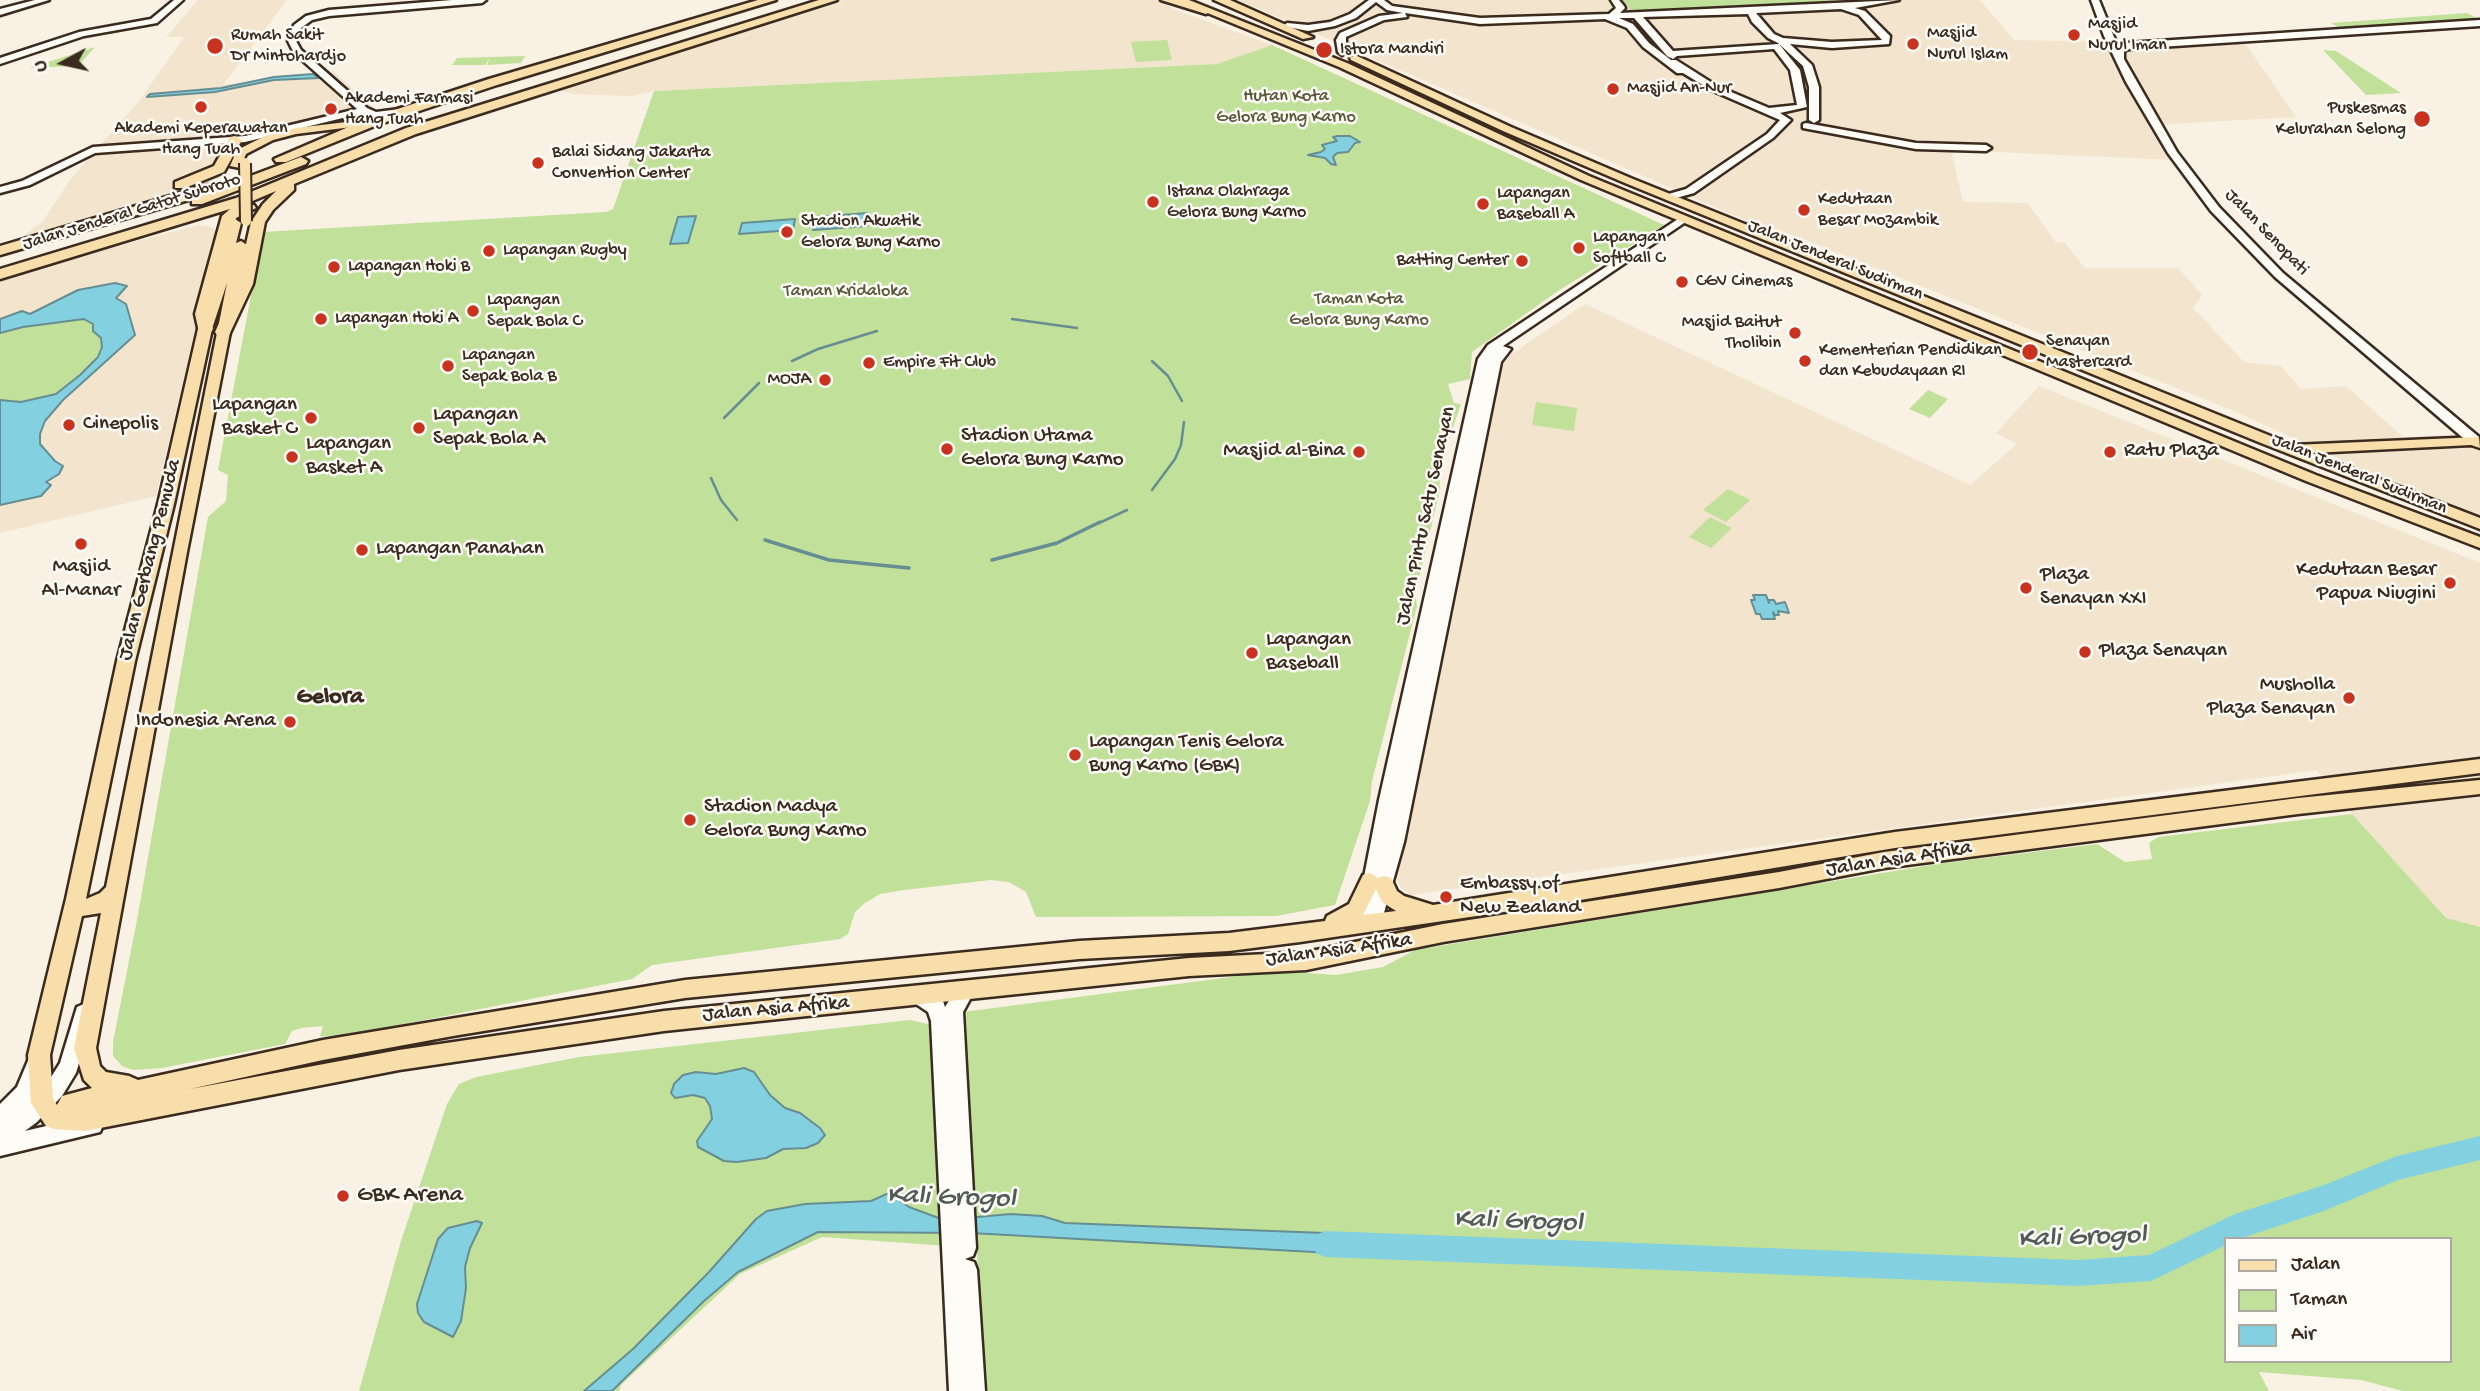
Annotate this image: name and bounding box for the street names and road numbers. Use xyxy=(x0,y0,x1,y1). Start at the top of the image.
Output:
street label: Jalan Jenderal Gatot Subroto xyxy=(21,170,243,256)
street label: Jalan Senopati xyxy=(2219,185,2313,281)
street label: Jalan Jenderal Sudirman xyxy=(1744,216,1926,306)
street label: Jalan Pintu Satu Senayan xyxy=(1392,405,1462,627)
street label: Jalan Jenderal Sudirman xyxy=(2268,430,2450,520)
street label: Jalan Gerbang Pemuda xyxy=(114,457,188,663)
street label: Jalan Asia Afrika xyxy=(1824,836,1974,884)
street label: Jalan Asia Afrika xyxy=(1264,928,1414,974)
street label: Jalan Asia Afrika xyxy=(702,991,850,1029)

